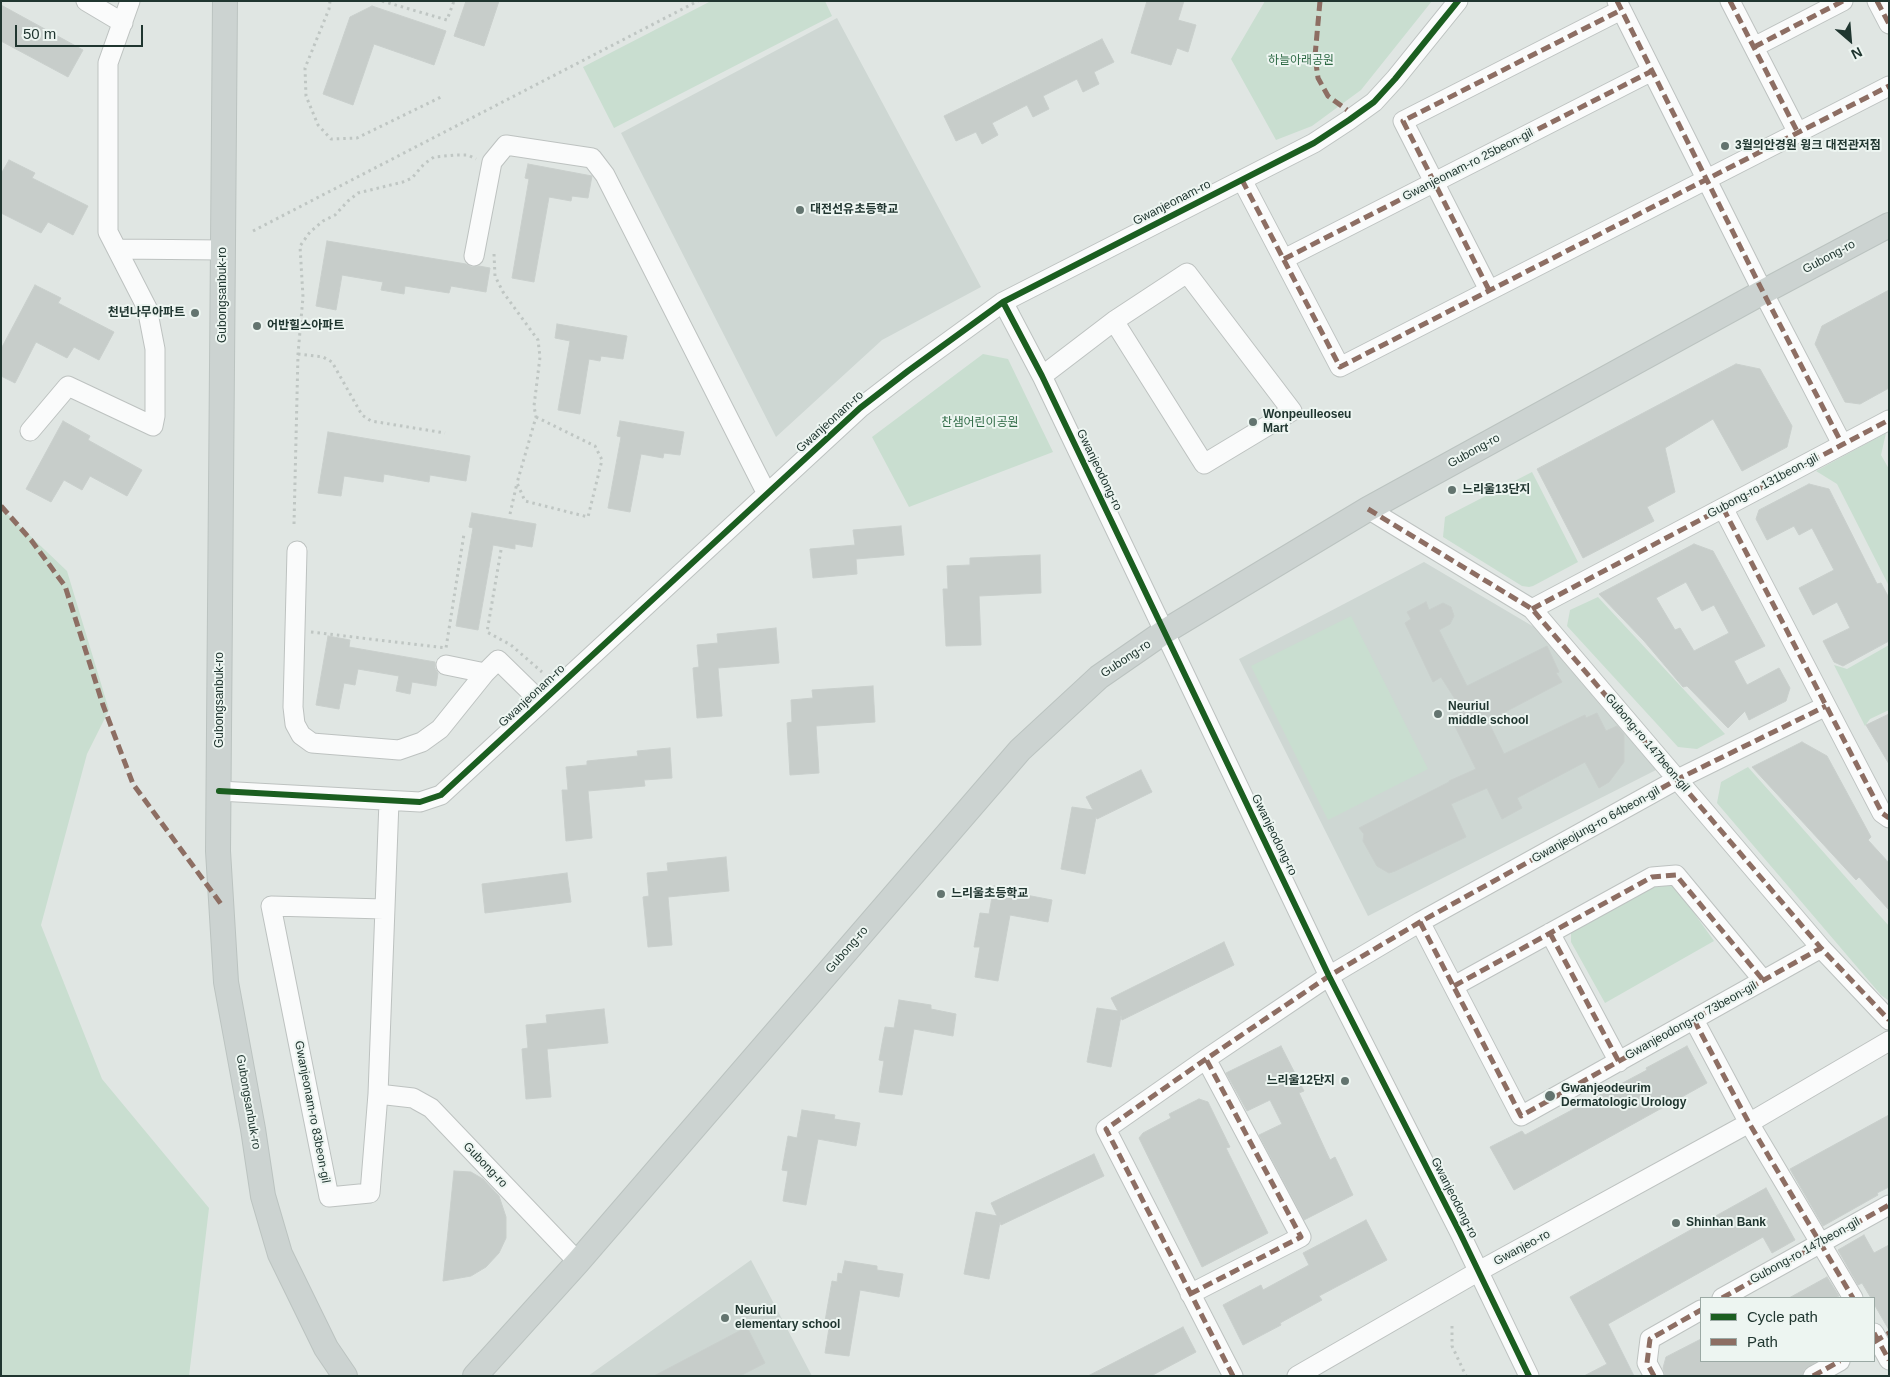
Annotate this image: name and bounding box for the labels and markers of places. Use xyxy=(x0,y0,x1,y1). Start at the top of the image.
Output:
place label: 3월의안경원 윙크 대전관저점 xyxy=(1735,139,1881,153)
marker: 3월의안경원 윙크 대전관저점 xyxy=(1719,140,1731,152)
place label: 대전선유초등학교 xyxy=(810,203,898,217)
marker: 대전선유초등학교 xyxy=(794,204,806,216)
place label: 천년나무아파트 xyxy=(108,306,185,320)
marker: 천년나무아파트 xyxy=(189,307,201,319)
place label: 어반힐스아파트 xyxy=(267,319,344,333)
marker: 어반힐스아파트 xyxy=(251,320,263,332)
place label: Wonpeulleoseu Mart xyxy=(1263,408,1351,436)
marker: Wonpeulleoseu Mart xyxy=(1247,416,1259,428)
place label: 느리울13단지 xyxy=(1462,483,1531,497)
marker: 느리울13단지 xyxy=(1446,484,1458,496)
place label: Neuriul middle school xyxy=(1448,700,1529,728)
marker: Neuriul middle school xyxy=(1432,708,1444,720)
place label: 느리울초등학교 xyxy=(951,887,1028,901)
marker: 느리울초등학교 xyxy=(935,888,947,900)
place label: 느리울12단지 xyxy=(1266,1074,1335,1088)
marker: 느리울12단지 xyxy=(1339,1075,1351,1087)
place label: Gwanjeodeurim Dermatologic Urology xyxy=(1561,1082,1686,1110)
marker: Gwanjeodeurim Dermatologic Urology xyxy=(1543,1089,1557,1103)
place label: Shinhan Bank xyxy=(1686,1216,1766,1230)
marker: Shinhan Bank xyxy=(1670,1217,1682,1229)
place label: Neuriul elementary school xyxy=(735,1304,840,1332)
marker: Neuriul elementary school xyxy=(719,1312,731,1324)

